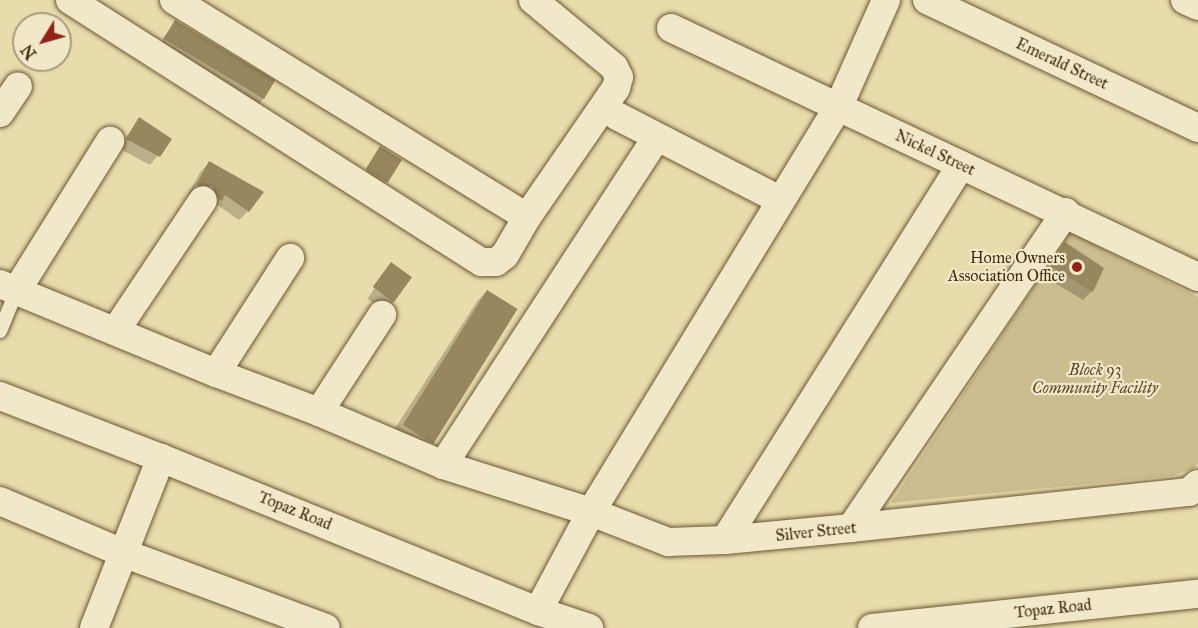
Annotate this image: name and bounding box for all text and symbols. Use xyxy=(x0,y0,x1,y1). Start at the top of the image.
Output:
north arrow xyxy=(12,12,72,72)
street label: Emerald Street xyxy=(1013,34,1111,94)
text: N xyxy=(17,41,41,63)
street label: Nickel Street xyxy=(892,126,978,180)
place label: Home Owners Association Office xyxy=(948,248,1065,286)
marker: Home Owners Association Office xyxy=(1070,260,1084,274)
park label: Block 93 Community Facility xyxy=(1032,360,1158,398)
street label: Topaz Road xyxy=(255,488,335,534)
street label: Silver Street xyxy=(775,518,857,546)
street label: Topaz Road xyxy=(1013,595,1093,623)

